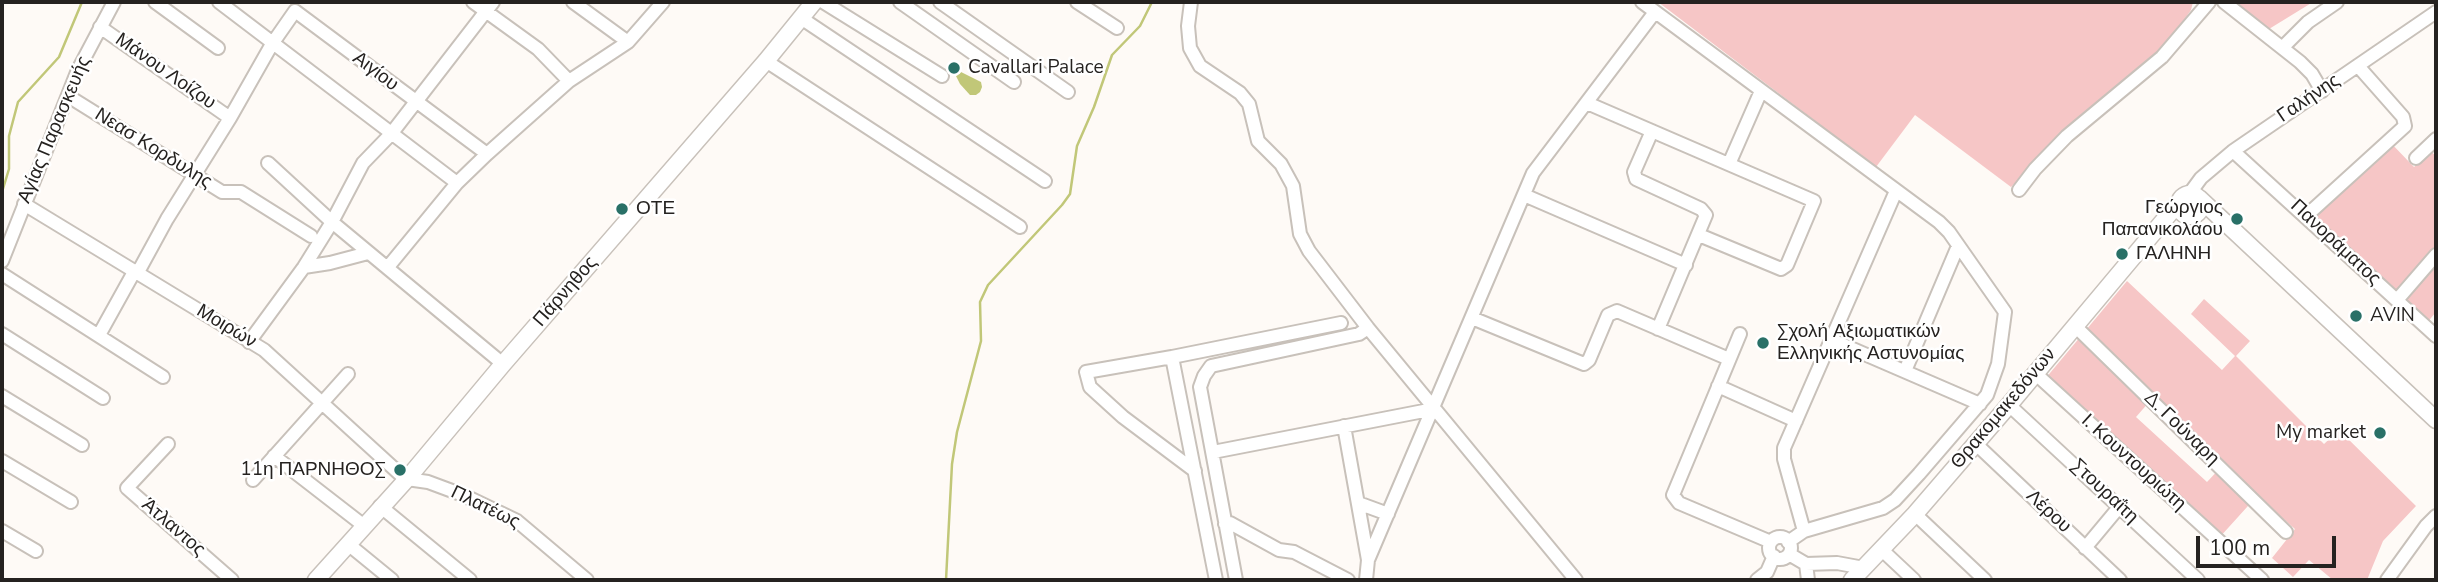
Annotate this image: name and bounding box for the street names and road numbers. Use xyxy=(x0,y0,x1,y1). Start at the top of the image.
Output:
street label: Μάνου Λοίζου xyxy=(110,29,220,115)
street label: Αιγίου xyxy=(348,47,402,97)
street label: Αγίας Παρασκευής xyxy=(14,53,96,207)
street label: Γαλήνης xyxy=(2273,70,2345,128)
street label: Νεασ Κορδυλης xyxy=(90,104,216,194)
street label: Πανοράματος xyxy=(2285,195,2385,291)
street label: Πάρνηθος xyxy=(529,252,603,332)
street label: Μοιρών xyxy=(192,300,260,354)
street label: Θρακομακεδόνων xyxy=(1947,344,2061,474)
street label: Δ. Γούναρη xyxy=(2138,387,2224,471)
street label: Ι. Κουντουριώτη xyxy=(2076,410,2190,516)
street label: Στουραΐτη xyxy=(2066,455,2142,529)
street label: Πλατέως xyxy=(447,482,523,534)
street label: Λέρου xyxy=(2021,486,2075,538)
street label: Άτλαντος xyxy=(137,494,209,562)

